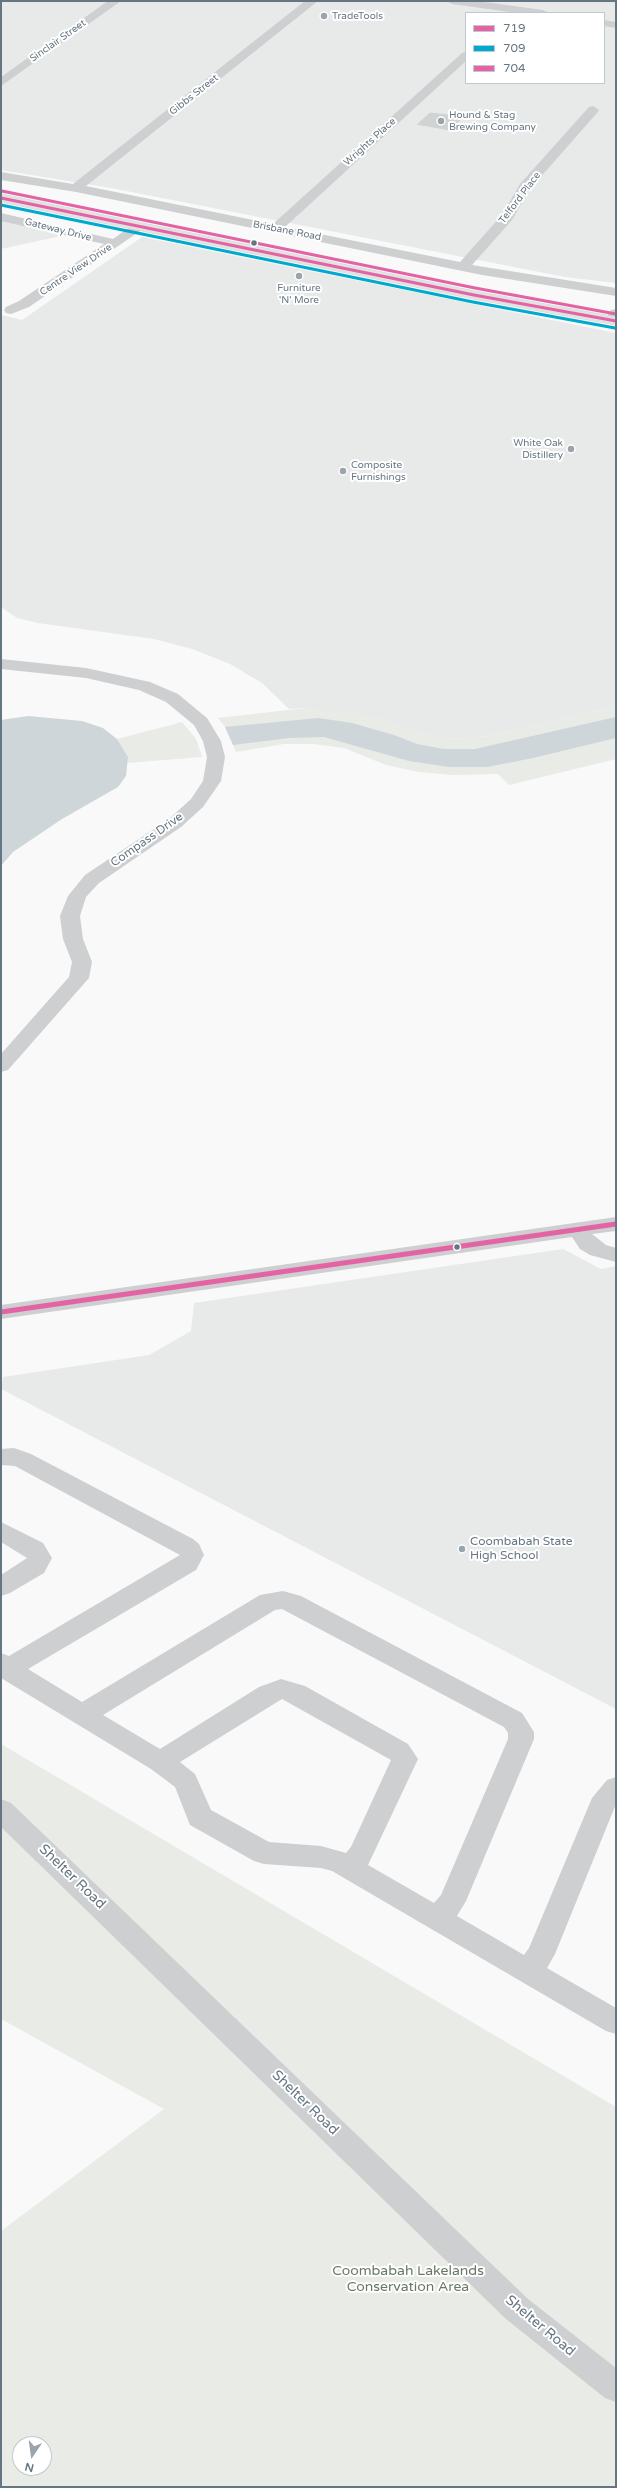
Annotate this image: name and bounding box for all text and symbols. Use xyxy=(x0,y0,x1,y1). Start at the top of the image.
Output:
place label: TradeTools xyxy=(332,10,383,22)
marker: TradeTools xyxy=(319,11,329,21)
legend xyxy=(465,12,605,84)
street label: Sinclair Street xyxy=(28,17,88,65)
text: 719 xyxy=(503,21,526,35)
text: 709 xyxy=(503,41,526,55)
text: 704 xyxy=(503,61,526,75)
street label: Gibbs Street xyxy=(167,72,221,118)
place label: Hound & Stag Brewing Company xyxy=(449,109,536,132)
street label: Wrights Place xyxy=(342,116,398,168)
marker: Hound & Stag Brewing Company xyxy=(436,116,446,126)
street label: Telford Place xyxy=(497,170,543,226)
street label: Gateway Drive xyxy=(23,216,93,244)
street label: Brisbane Road xyxy=(252,218,322,244)
unlabelled marker xyxy=(249,238,259,248)
street label: Centre View Drive xyxy=(38,241,114,299)
marker: Furniture 'N' More xyxy=(294,271,304,281)
place label: Furniture 'N' More xyxy=(277,282,321,306)
place label: White Oak Distillery xyxy=(513,437,563,460)
marker: White Oak Distillery xyxy=(566,444,576,454)
place label: Composite Furnishings xyxy=(351,459,406,482)
marker: Composite Furnishings xyxy=(338,466,348,476)
street label: Compass Drive xyxy=(108,810,186,870)
unlabelled marker xyxy=(452,1242,462,1252)
place label: Coombabah State High School xyxy=(470,1535,572,1563)
marker: Coombabah State High School xyxy=(457,1544,467,1554)
street label: Shelter Road xyxy=(35,1841,109,1913)
street label: Shelter Road xyxy=(268,2067,342,2139)
park label: Coombabah Lakelands Conservation Area xyxy=(332,2263,484,2296)
street label: Shelter Road xyxy=(502,2292,578,2360)
north arrow xyxy=(12,2436,52,2476)
text: N xyxy=(24,2460,35,2475)

